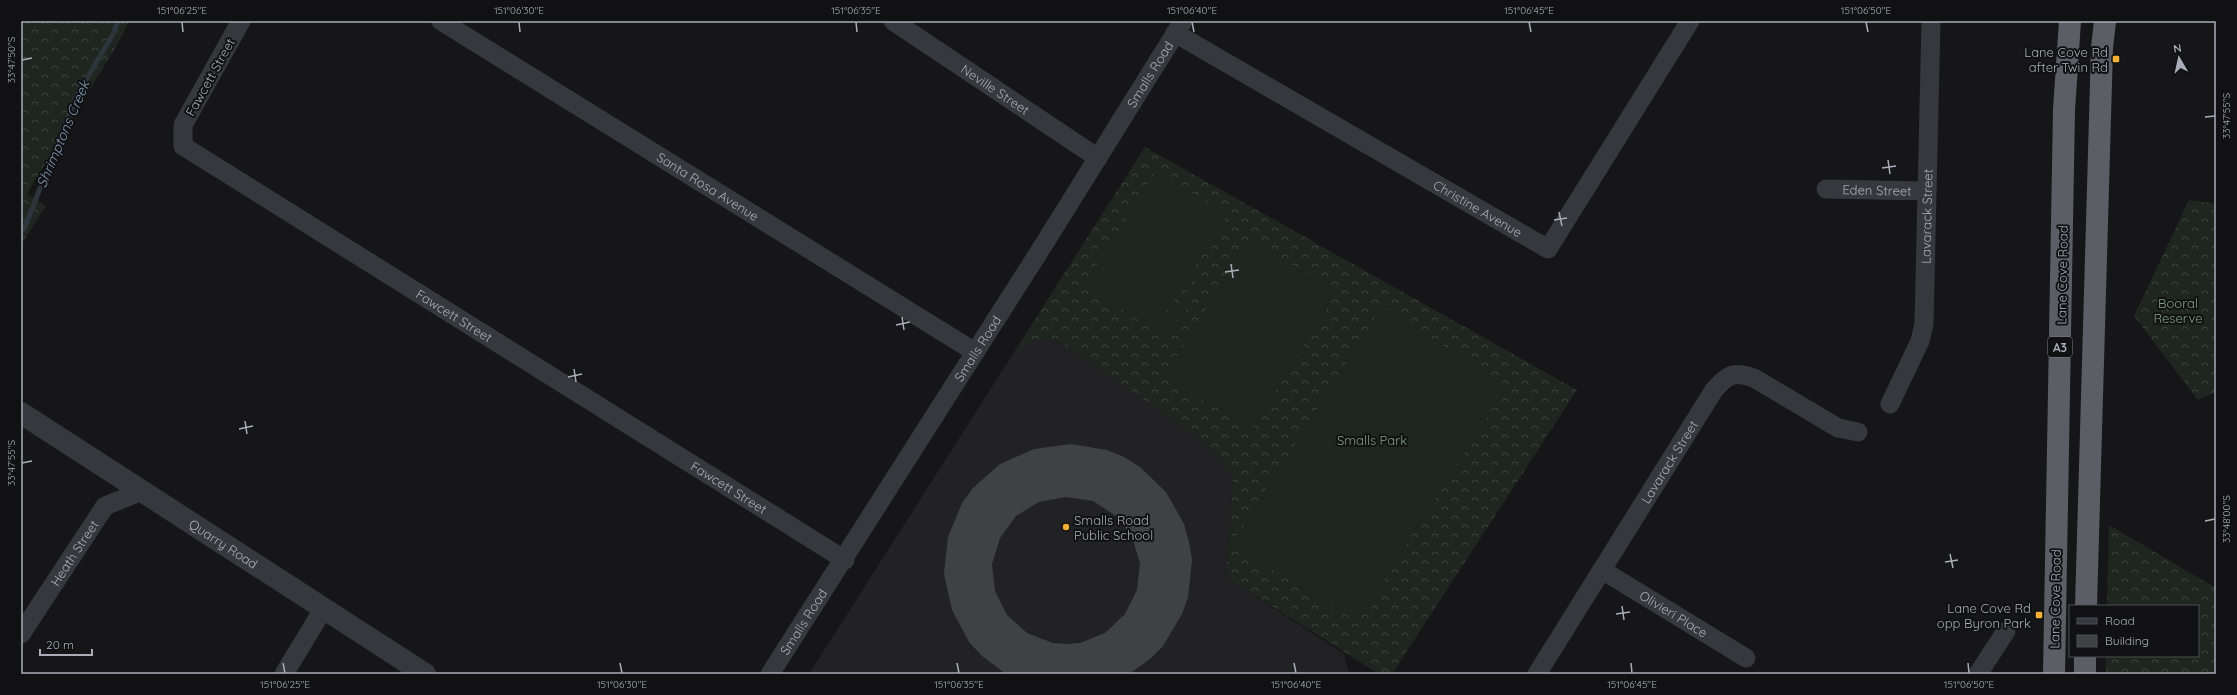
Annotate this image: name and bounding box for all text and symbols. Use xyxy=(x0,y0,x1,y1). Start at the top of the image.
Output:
text: 151°06'25"E xyxy=(157,4,207,17)
text: 151°06'30"E xyxy=(494,4,544,17)
text: 151°06'35"E xyxy=(831,4,881,17)
text: 151°06'40"E xyxy=(1167,4,1217,17)
text: 151°06'45"E xyxy=(1504,4,1554,17)
text: 151°06'50"E xyxy=(1841,4,1891,17)
street label: Fawcett Street xyxy=(182,35,238,119)
text: 33°47'50"S xyxy=(5,36,18,83)
street label: Smalls Road xyxy=(1123,38,1176,110)
north arrow xyxy=(2159,38,2199,78)
text: N xyxy=(2172,41,2183,56)
place label: Lane Cove Rd after Twin Rd xyxy=(2024,44,2108,75)
marker: Lane Cove Rd after Twin Rd xyxy=(2111,54,2121,64)
street label: Neville Street xyxy=(958,61,1032,118)
water label: Shrimptons Creek xyxy=(32,76,94,190)
text: 33°47'55"S xyxy=(2220,93,2233,139)
street label: Santa Rosa Avenue xyxy=(654,149,762,224)
street label: Lavarack Street xyxy=(1917,169,1936,264)
street label: Christine Avenue xyxy=(1431,176,1525,240)
street label: Eden Street xyxy=(1842,181,1912,199)
street label: Lane Cove Road xyxy=(2053,225,2071,325)
street label: Fawcett Street xyxy=(413,286,495,345)
park label: Booral Reserve xyxy=(2153,295,2203,326)
street label: Smalls Road xyxy=(951,313,1004,384)
road number: A3 xyxy=(2048,337,2072,357)
street label: Lavarack Street xyxy=(1637,417,1701,506)
park label: Smalls Park xyxy=(1337,432,1407,448)
text: 33°47'55"S xyxy=(5,440,18,486)
street label: Fawcett Street xyxy=(688,458,770,517)
text: 33°48'00"S xyxy=(2220,495,2233,543)
place label: Smalls Road Public School xyxy=(1074,512,1153,543)
street label: Quarry Road xyxy=(186,516,261,572)
street label: Heath Street xyxy=(47,517,102,589)
marker: Smalls Road Public School xyxy=(1061,522,1071,532)
street label: Lane Cove Road xyxy=(2046,549,2064,649)
street label: Smalls Road xyxy=(776,586,830,658)
street label: Olivieri Place xyxy=(1637,587,1711,641)
place label: Lane Cove Rd opp Byron Park xyxy=(1937,600,2031,631)
legend xyxy=(2069,605,2199,657)
marker: Lane Cove Rd opp Byron Park xyxy=(2034,610,2044,620)
text: Road xyxy=(2105,613,2135,628)
scale bar xyxy=(40,631,92,657)
text: Building xyxy=(2105,633,2149,648)
text: 20 m xyxy=(46,637,74,652)
text: 151°06'25"E xyxy=(260,678,310,691)
text: 151°06'30"E xyxy=(597,678,647,691)
text: 151°06'35"E xyxy=(934,678,984,691)
text: 151°06'40"E xyxy=(1271,678,1321,691)
text: 151°06'45"E xyxy=(1607,678,1657,691)
text: 151°06'50"E xyxy=(1944,678,1994,691)

